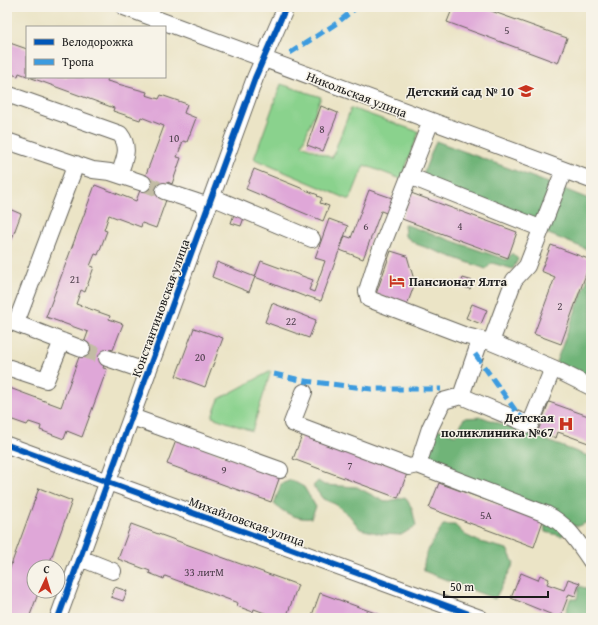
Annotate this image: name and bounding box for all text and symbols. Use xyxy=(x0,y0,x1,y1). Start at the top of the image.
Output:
house number: 5 xyxy=(504,22,510,38)
legend xyxy=(26,26,166,78)
text: Велодорожка xyxy=(62,33,133,50)
text: Тропа xyxy=(62,53,94,70)
street label: Никольская улица xyxy=(304,67,411,123)
place label: Детский сад № 10 xyxy=(405,82,514,101)
school or university icon: Детский сад № 10 xyxy=(517,82,535,100)
house number: 8 xyxy=(319,121,325,137)
house number: 10 xyxy=(169,130,179,146)
house number: 6 xyxy=(363,218,369,234)
house number: 4 xyxy=(457,218,463,234)
street label: Константиновская улица xyxy=(127,236,195,380)
house number: 21 xyxy=(70,271,80,287)
hotel icon: Пансионат Ялта xyxy=(388,272,406,290)
place label: Пансионат Ялта xyxy=(409,272,508,291)
house number: 2 xyxy=(557,298,563,314)
house number: 22 xyxy=(286,313,296,329)
house number: 20 xyxy=(195,349,205,365)
place label: Детская поликлиника №67 xyxy=(441,408,554,442)
hospital icon: Детская поликлиника №67 xyxy=(557,415,575,433)
house number: 7 xyxy=(347,457,353,473)
house number: 9 xyxy=(221,462,227,478)
street label: Михайловская улица xyxy=(186,492,308,552)
house number: 5А xyxy=(480,507,492,523)
north arrow xyxy=(26,559,66,599)
text: С xyxy=(43,561,50,577)
house number: 33 литМ xyxy=(184,564,224,580)
scale bar xyxy=(444,573,548,599)
text: 50 m xyxy=(450,578,474,595)

